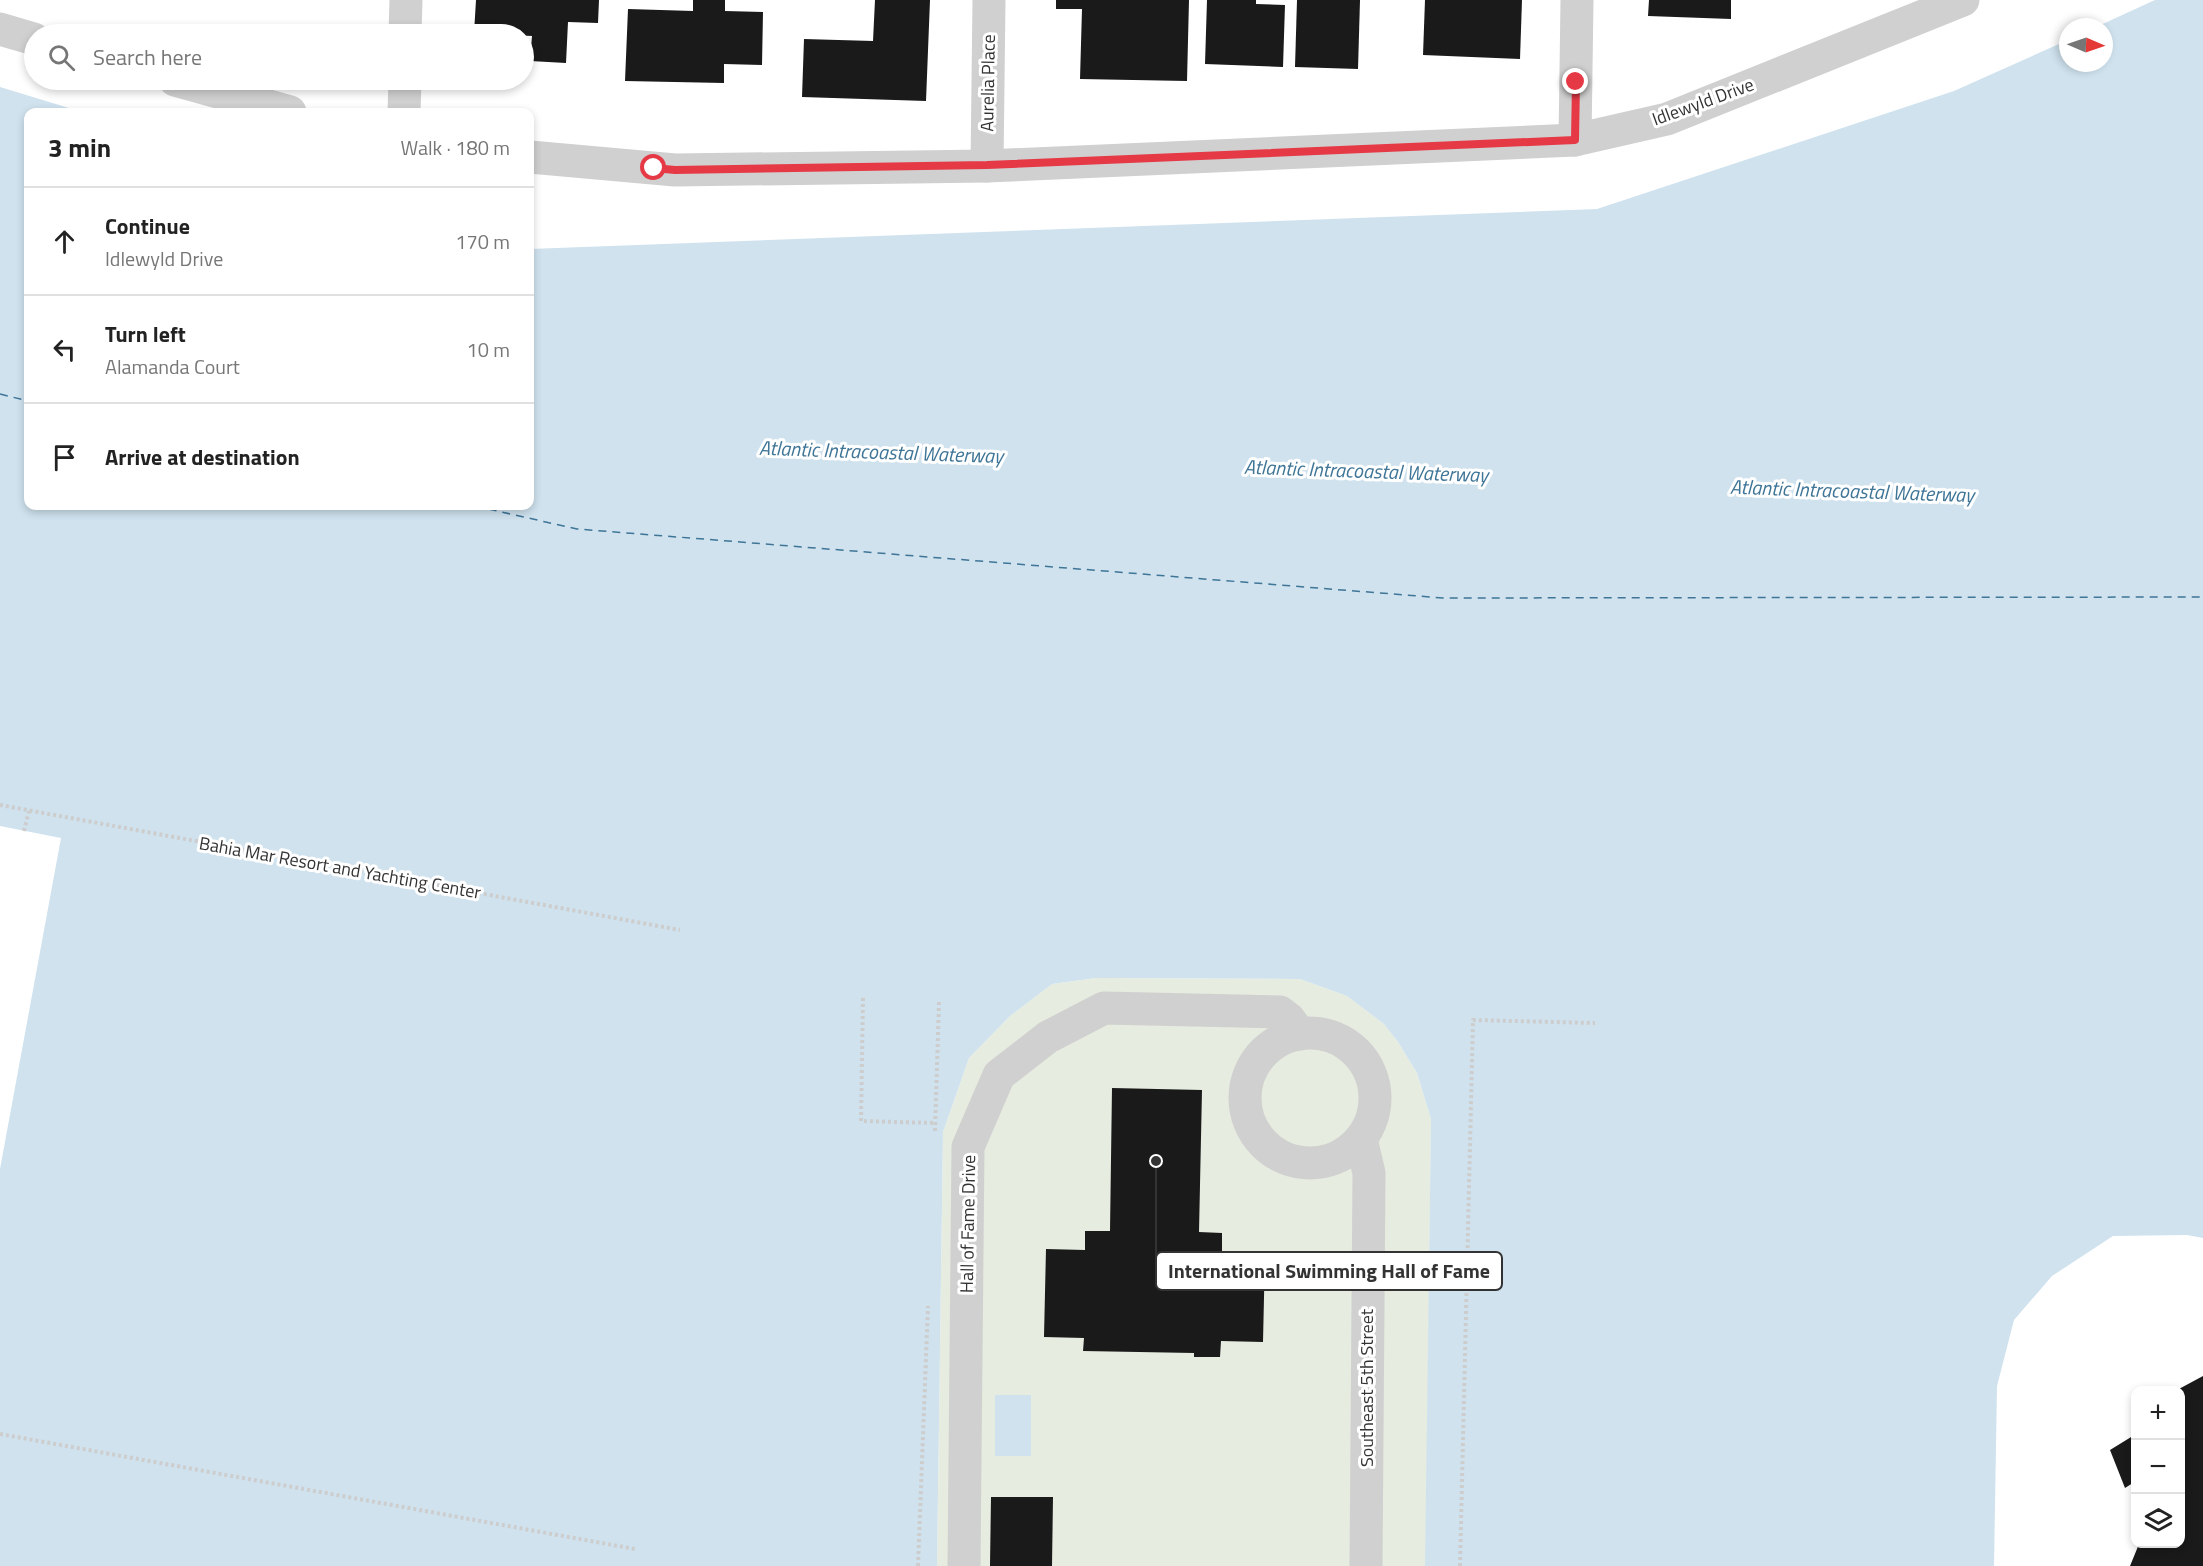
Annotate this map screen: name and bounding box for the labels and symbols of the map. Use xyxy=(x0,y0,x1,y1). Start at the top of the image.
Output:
north arrow xyxy=(2059,18,2113,72)
street label: Aurelia Place xyxy=(973,34,1002,132)
route end xyxy=(1562,68,1588,94)
street label: Idlewyld Drive xyxy=(1648,71,1757,132)
route start xyxy=(640,154,666,180)
water label: Atlantic Intracoastal Waterway xyxy=(758,432,1006,471)
water label: Atlantic Intracoastal Waterway xyxy=(1243,451,1491,490)
water label: Atlantic Intracoastal Waterway xyxy=(1729,471,1977,510)
street label: Bahia Mar Resort and Yachting Center xyxy=(197,829,483,906)
street label: Hall of Fame Drive xyxy=(953,1155,982,1293)
callout: International Swimming Hall of Fame xyxy=(1156,1252,1502,1290)
text: International Swimming Hall of Fame xyxy=(1168,1255,1490,1286)
street label: Southeast 5th Street xyxy=(1353,1308,1380,1467)

